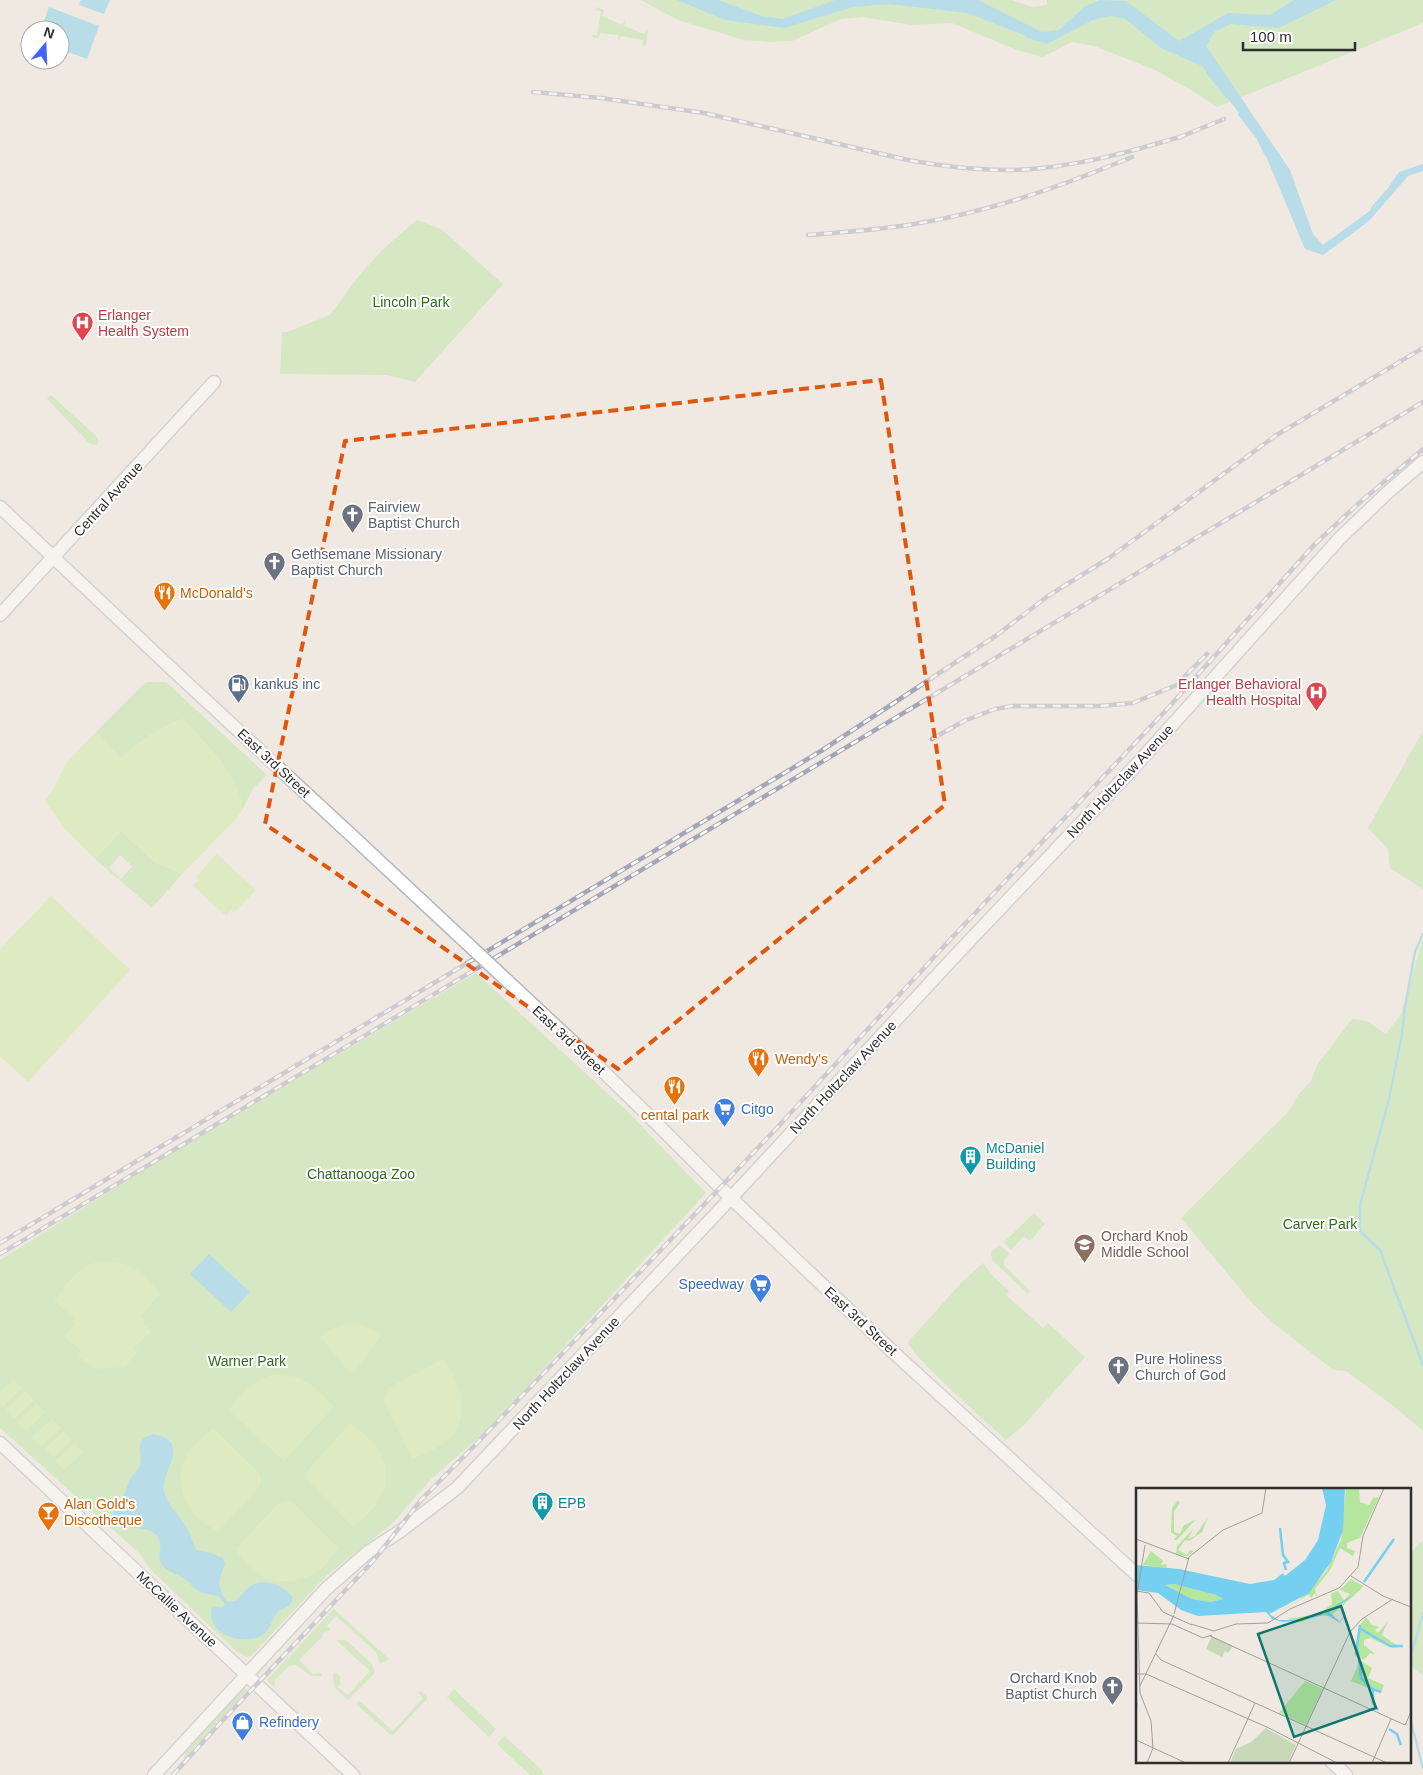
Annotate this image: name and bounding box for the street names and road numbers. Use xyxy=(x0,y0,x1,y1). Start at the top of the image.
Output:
street label: Central Avenue xyxy=(70,458,146,540)
street label: North Holtzclaw Avenue xyxy=(1064,721,1177,841)
street label: East 3rd Street xyxy=(234,725,314,801)
street label: East 3rd Street xyxy=(529,1002,609,1078)
street label: North Holtzclaw Avenue xyxy=(787,1017,900,1137)
street label: East 3rd Street xyxy=(821,1283,901,1359)
street label: North Holtzclaw Avenue xyxy=(510,1313,623,1433)
street label: McCallie Avenue xyxy=(134,1568,221,1650)

